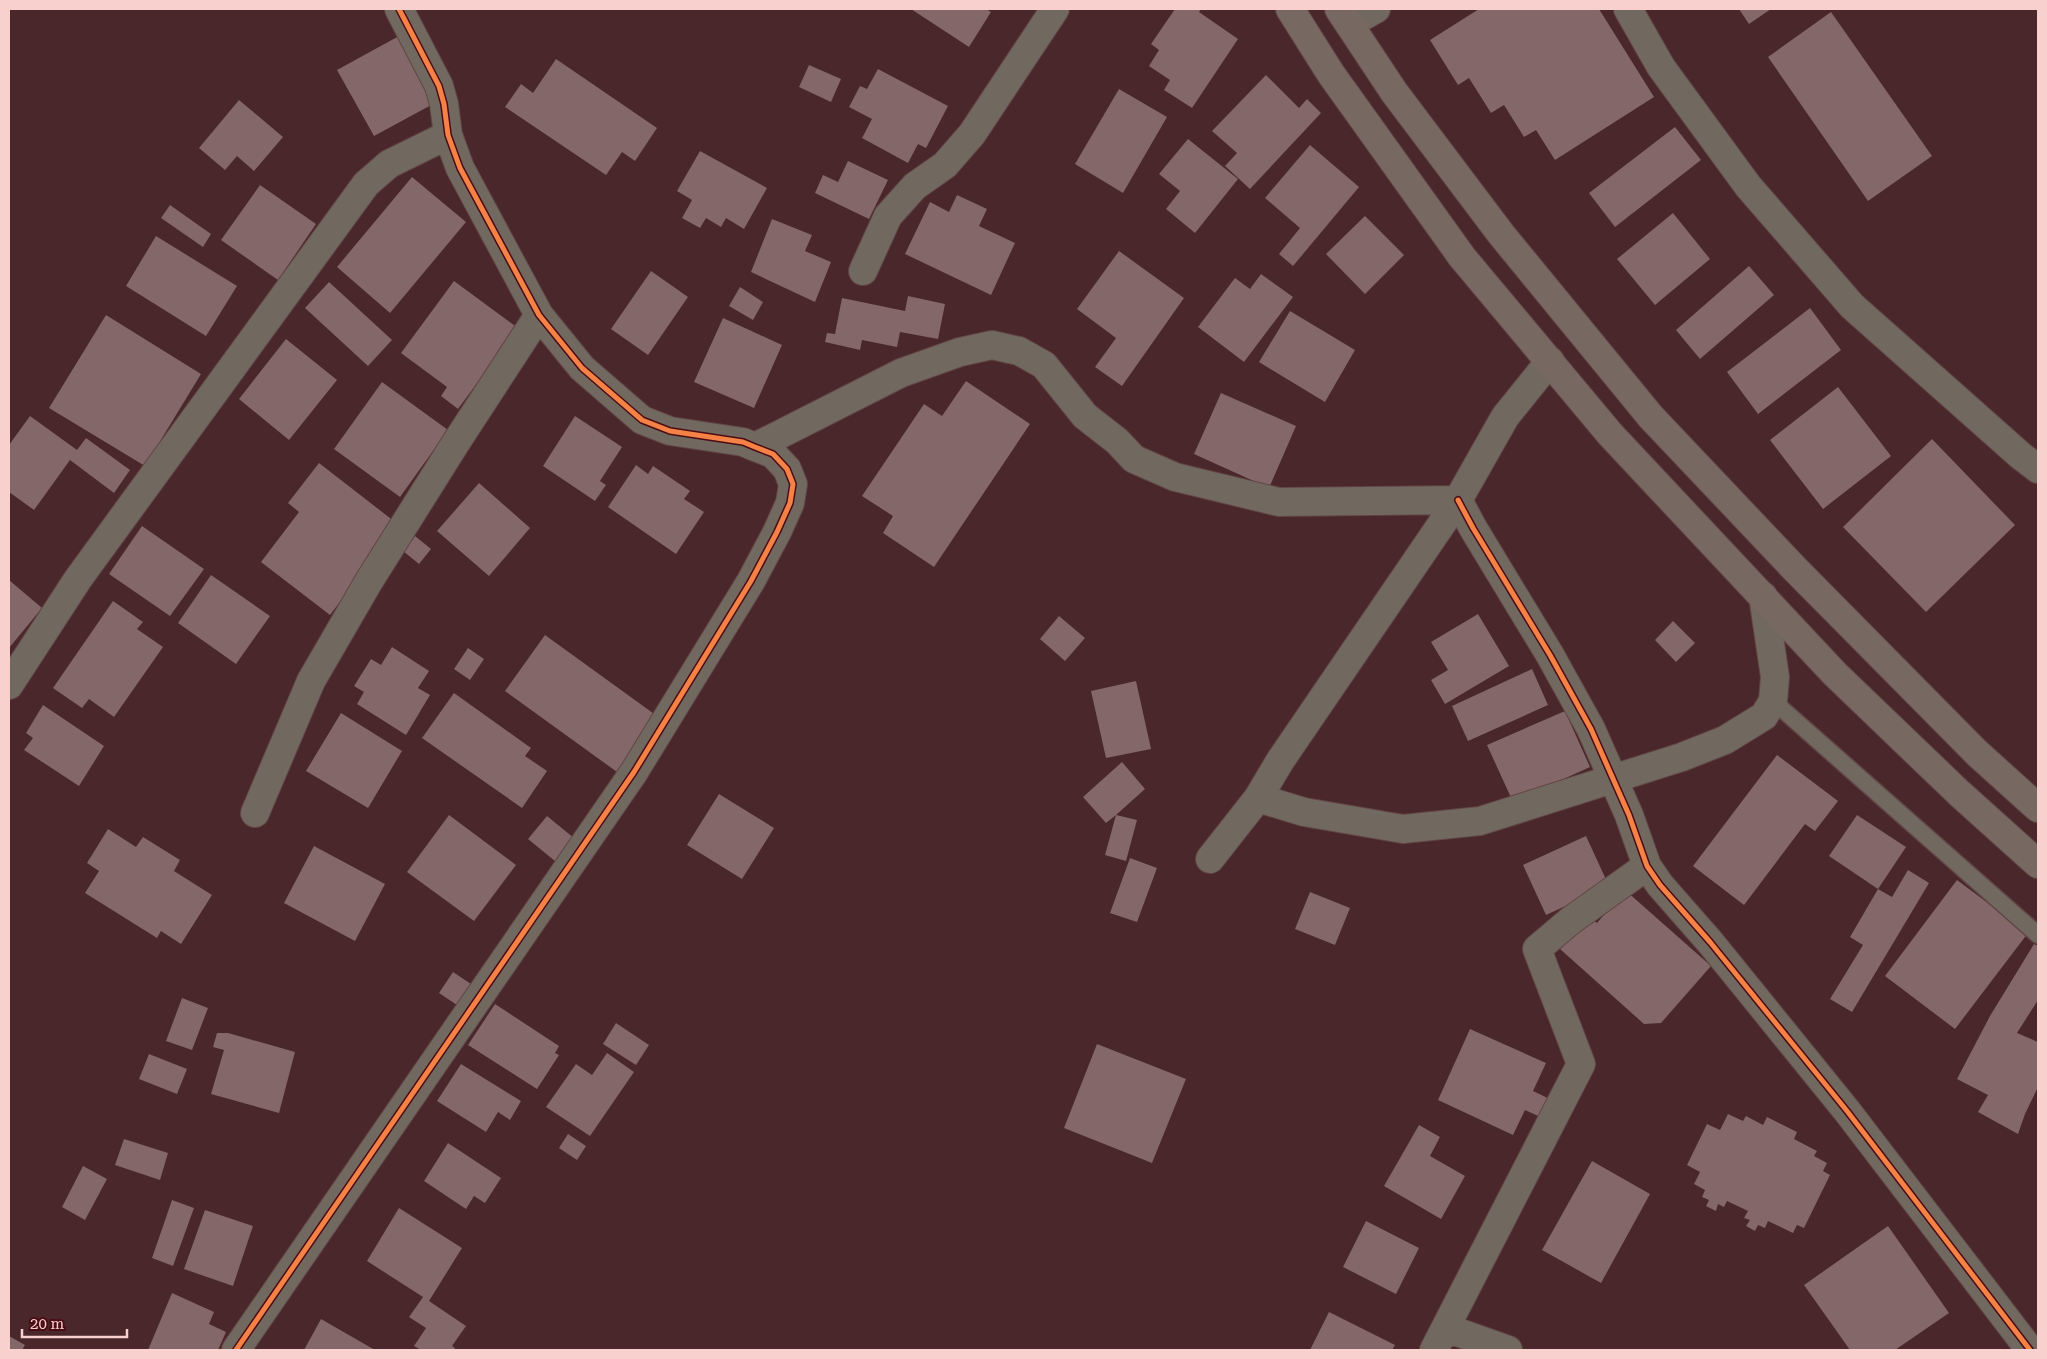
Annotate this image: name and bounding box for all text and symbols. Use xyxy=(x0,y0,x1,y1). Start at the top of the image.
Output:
scale bar xyxy=(22,1306,128,1338)
text: 20 m xyxy=(30,1315,65,1333)

